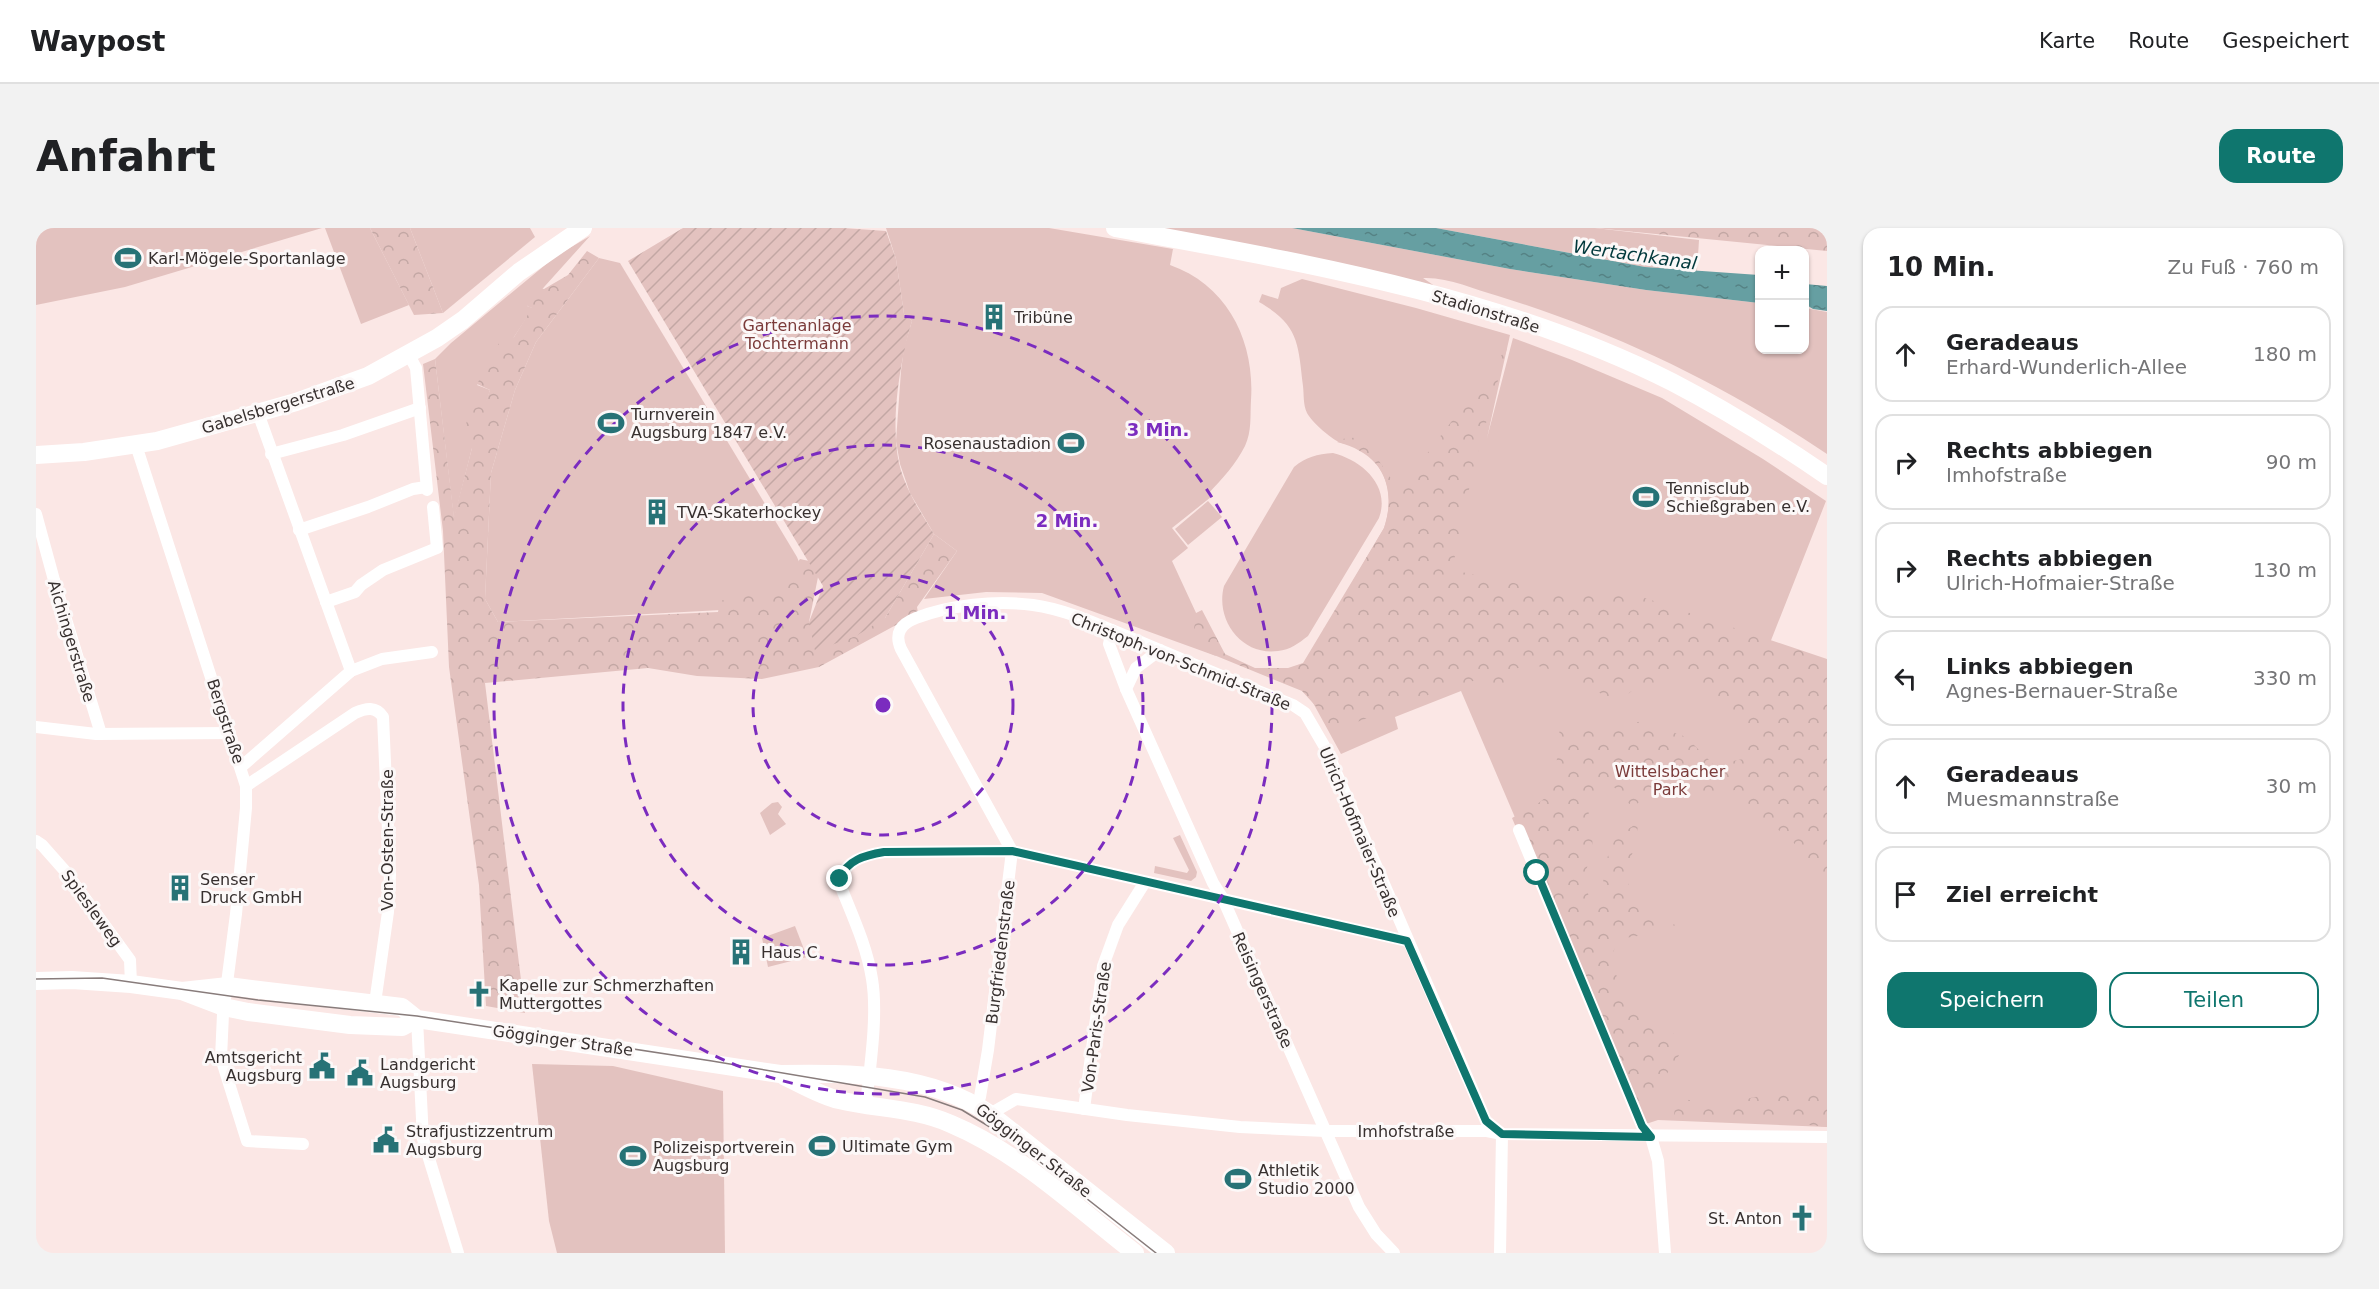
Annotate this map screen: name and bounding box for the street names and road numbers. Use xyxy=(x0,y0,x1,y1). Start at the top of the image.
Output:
street label: Stadionstraße xyxy=(1430,286,1542,337)
street label: Gabelsbergerstraße xyxy=(199,373,357,438)
street label: Aichingerstraße xyxy=(44,578,99,704)
street label: Christoph-von-Schmid-Straße xyxy=(1068,609,1293,714)
street label: Bergstraße xyxy=(203,676,248,766)
street label: Ulrich-Hofmaier-Straße xyxy=(1315,744,1404,920)
street label: Von-Osten-Straße xyxy=(378,769,397,911)
street label: Spiesleweg xyxy=(57,866,126,950)
street label: Burgfriedenstraße xyxy=(982,879,1019,1025)
street label: Reisingerstraße xyxy=(1228,929,1297,1051)
street label: Von-Paris-Straße xyxy=(1078,960,1115,1094)
street label: Gögginger Straße xyxy=(492,1021,634,1060)
street label: Gögginger Straße xyxy=(972,1099,1095,1201)
street label: Imhofstraße xyxy=(1358,1122,1454,1141)

